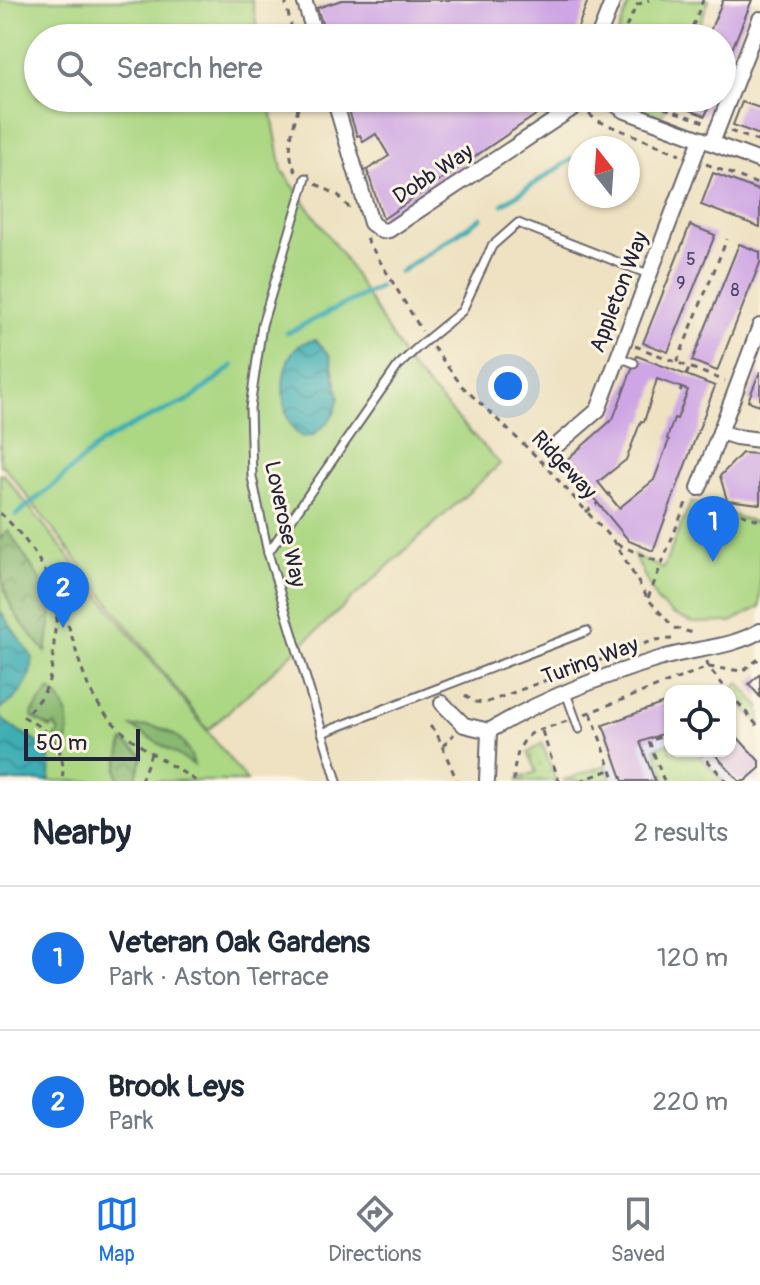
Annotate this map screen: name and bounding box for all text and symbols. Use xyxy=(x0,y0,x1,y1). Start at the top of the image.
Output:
search box xyxy=(24,24,736,112)
icon: search xyxy=(52,46,96,90)
text: Search here xyxy=(116,50,263,87)
north arrow xyxy=(568,136,640,208)
street label: Dobb Way xyxy=(387,138,479,210)
street label: Appleton Way xyxy=(583,228,655,356)
house number: 5 xyxy=(686,248,696,271)
house number: 9 xyxy=(676,272,686,295)
house number: 8 xyxy=(730,279,740,302)
your location xyxy=(488,366,528,406)
street label: Ridgeway xyxy=(525,425,603,505)
street label: Loverose Way xyxy=(258,458,312,590)
pin: 1 xyxy=(687,496,739,562)
pin: 2 xyxy=(37,562,89,628)
street label: Turing Way xyxy=(538,631,642,691)
map controls xyxy=(664,685,736,757)
button: locate xyxy=(664,685,736,757)
scale bar xyxy=(24,725,140,761)
text: 50 m xyxy=(36,729,87,757)
text: Nearby xyxy=(32,812,131,855)
text: 2 results xyxy=(634,817,728,849)
text: Veteran Oak Gardens xyxy=(108,924,370,961)
text: 1 xyxy=(53,942,63,974)
text: 120 m xyxy=(657,942,728,974)
text: Park · Aston Terrace xyxy=(108,961,329,993)
text: Brook Leys xyxy=(108,1068,244,1105)
text: 2 xyxy=(51,1086,65,1118)
text: 220 m xyxy=(652,1086,728,1118)
text: Park xyxy=(108,1105,154,1137)
tab: Map xyxy=(95,1192,139,1268)
tab: Directions xyxy=(328,1192,421,1268)
tab: Saved xyxy=(611,1192,665,1268)

